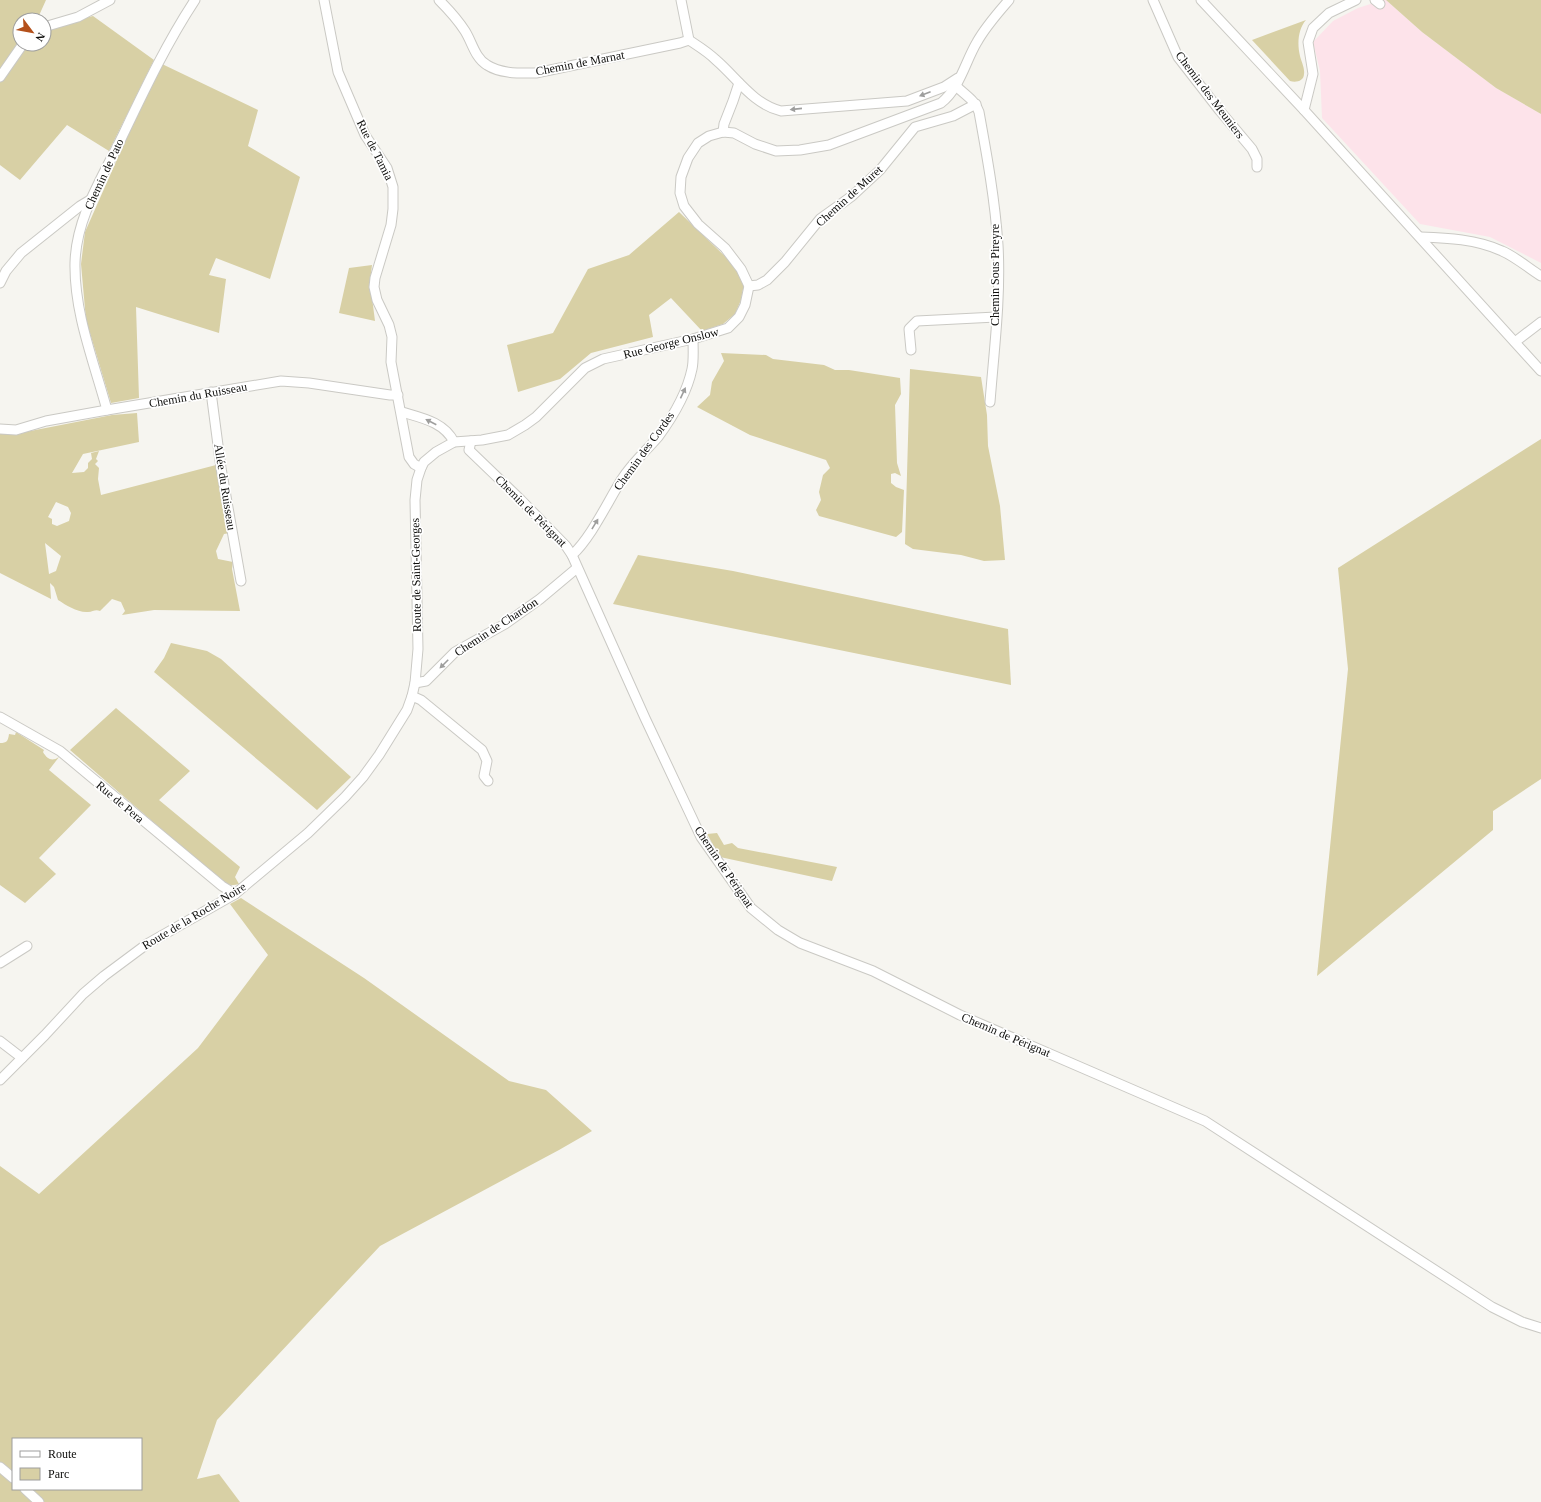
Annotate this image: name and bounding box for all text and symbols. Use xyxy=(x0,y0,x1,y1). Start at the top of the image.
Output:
north arrow xyxy=(12,12,52,52)
text: N xyxy=(33,31,48,44)
street label: Chemin de Marnat xyxy=(534,47,626,78)
street label: Chemin des Meuniers xyxy=(1173,49,1247,142)
one-way arrow xyxy=(918,91,930,97)
one-way arrow xyxy=(790,106,802,113)
street label: Rue de Tamia xyxy=(354,117,397,183)
street label: Chemin de Pato xyxy=(81,136,127,212)
street label: Chemin de Muret xyxy=(813,162,886,230)
street label: Chemin Sous Pireyre xyxy=(988,224,1002,326)
street label: Rue George Onslow xyxy=(622,324,720,362)
street label: Chemin du Ruisseau xyxy=(148,379,248,411)
one-way arrow xyxy=(680,387,686,399)
street label: Chemin des Cordes xyxy=(611,409,677,493)
one-way arrow xyxy=(426,419,437,425)
street label: Allée du Ruisseau xyxy=(211,443,239,531)
street label: Chemin de Pérignat xyxy=(492,472,570,550)
street label: Route de Saint-Georges xyxy=(408,517,424,632)
one-way arrow xyxy=(591,519,599,529)
street label: Chemin de Chardon xyxy=(452,595,540,659)
one-way arrow xyxy=(439,659,449,669)
street label: Rue de Pera xyxy=(93,778,147,826)
street label: Chemin de Pérignat xyxy=(692,824,757,911)
street label: Route de la Roche Noire xyxy=(140,879,248,953)
street label: Chemin de Pérignat xyxy=(959,1010,1053,1060)
legend xyxy=(12,1438,142,1490)
text: Route xyxy=(48,1447,77,1461)
text: Parc xyxy=(48,1467,69,1481)

